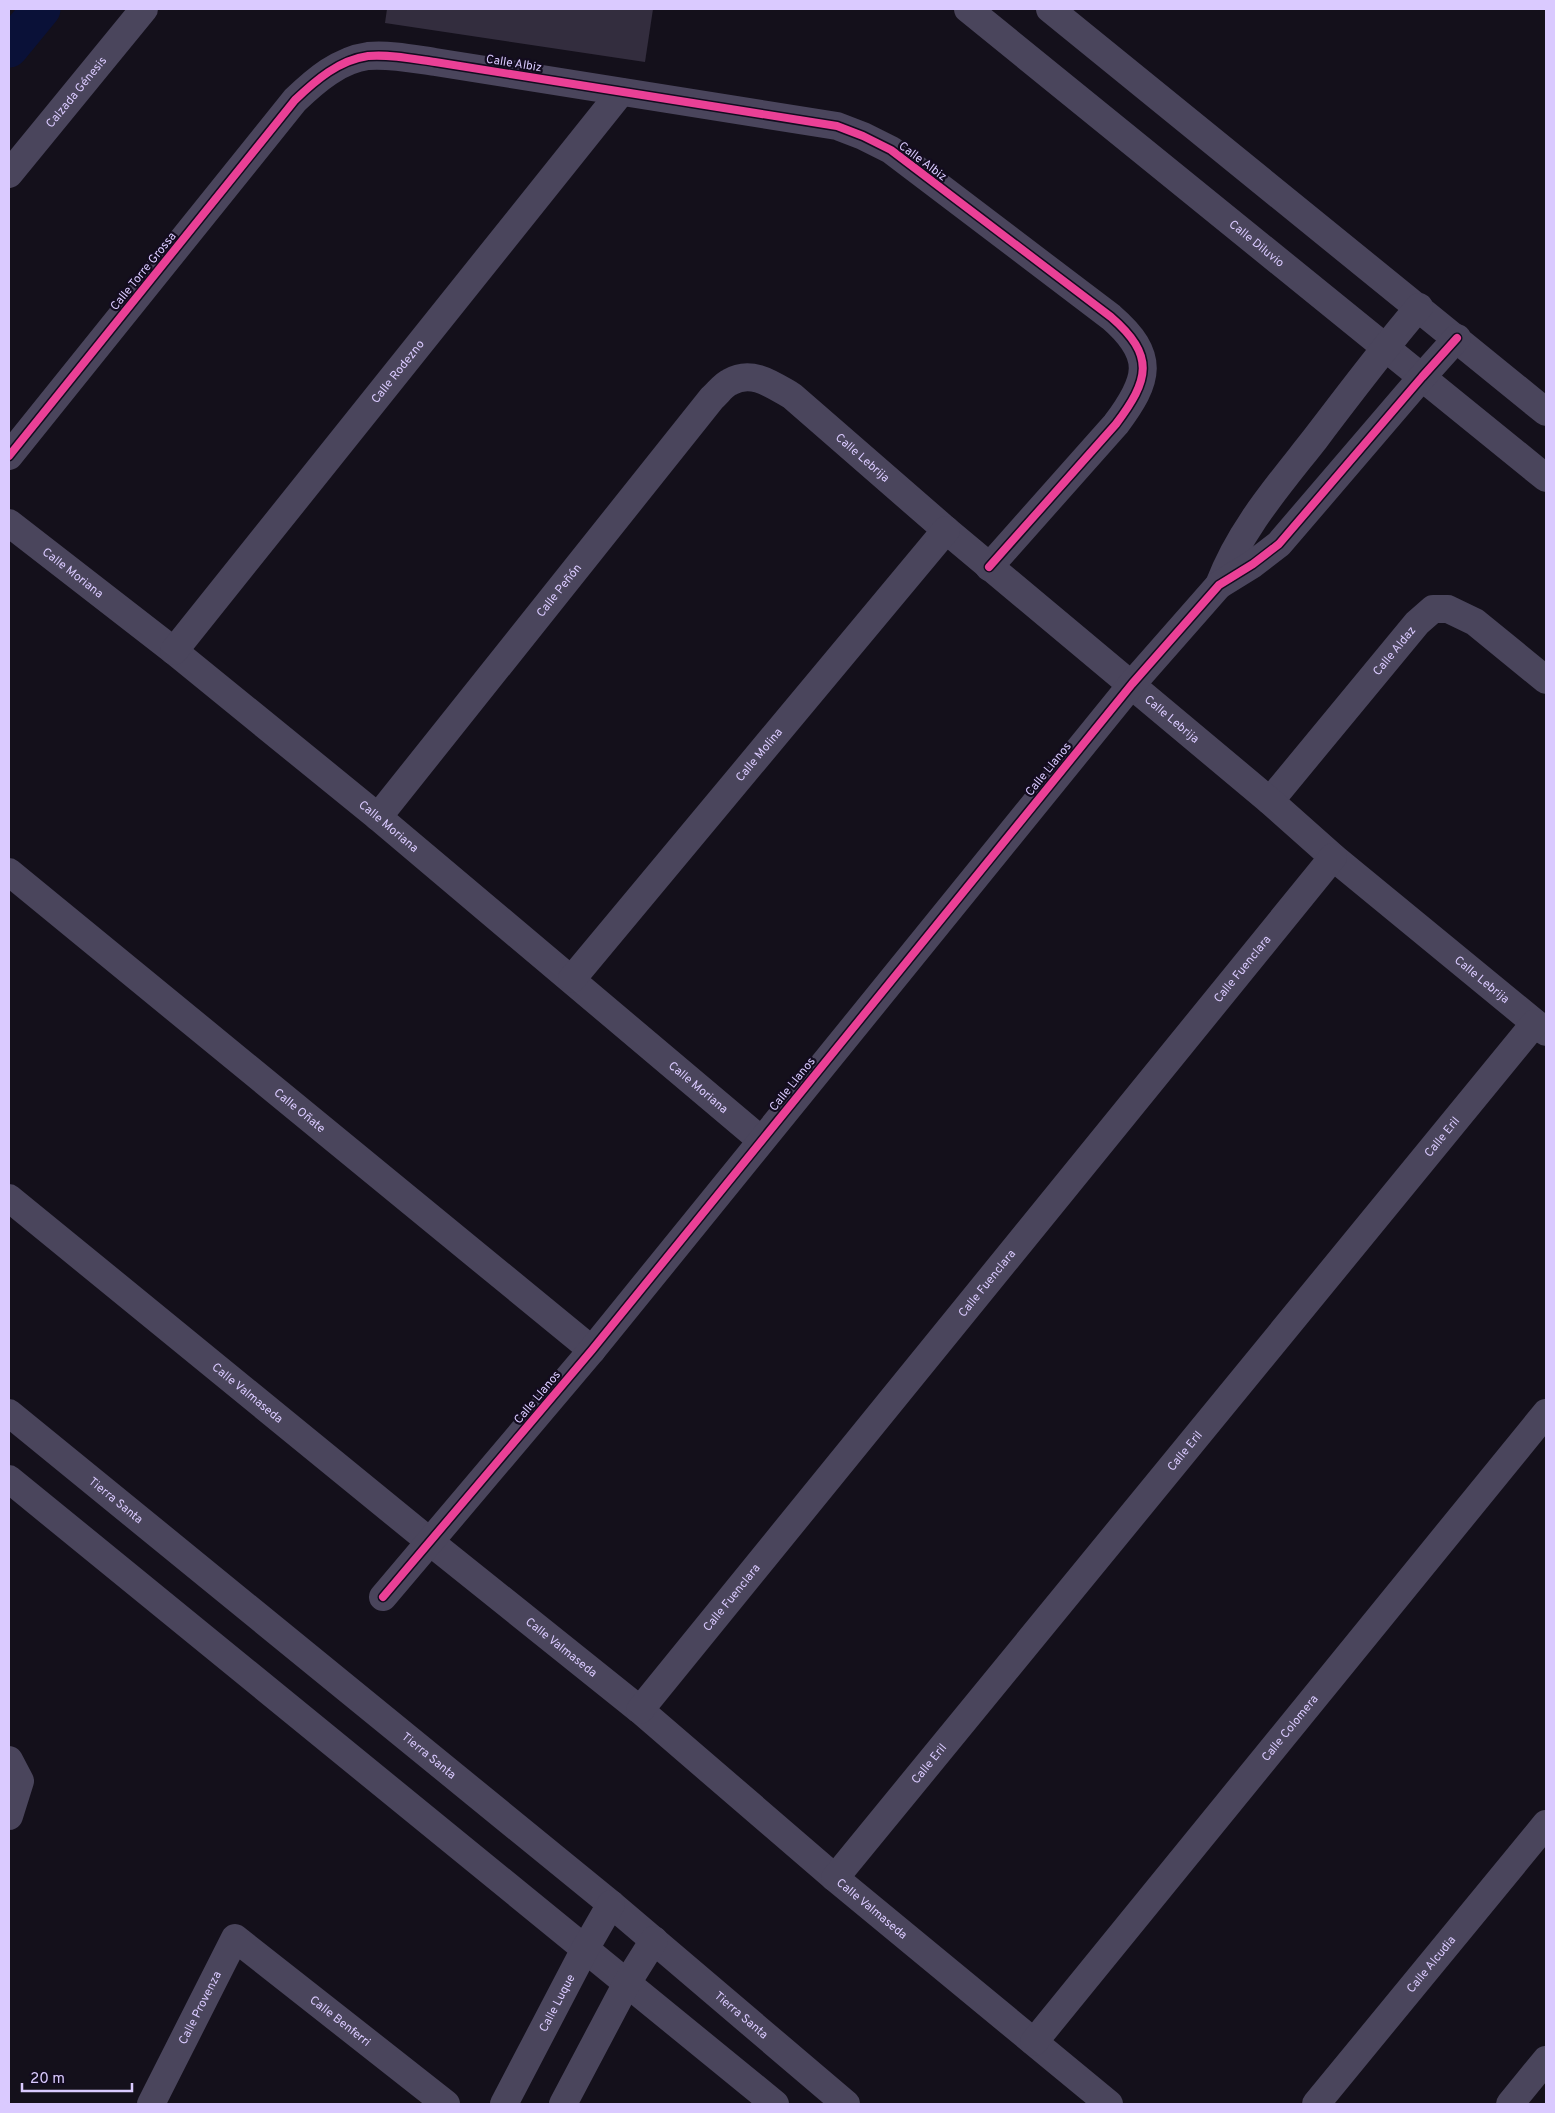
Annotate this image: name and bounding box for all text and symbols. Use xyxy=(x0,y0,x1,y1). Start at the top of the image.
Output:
street label: Calle Albiz xyxy=(485,52,543,76)
street label: Calzada Génesis xyxy=(43,53,111,132)
street label: Calle Albiz xyxy=(895,138,950,185)
street label: Calle Diluvio xyxy=(1225,217,1287,272)
street label: Calle Torre Grossa xyxy=(107,229,180,314)
street label: Calle Rodezno xyxy=(368,337,429,407)
street label: Calle Lebrija xyxy=(832,430,893,486)
street label: Calle Moriana xyxy=(39,545,106,602)
street label: Calle Peñón xyxy=(533,561,586,621)
street label: Calle Aldaz xyxy=(1370,623,1420,679)
street label: Calle Lebrija xyxy=(1141,692,1202,747)
street label: Calle Molina xyxy=(733,725,787,786)
street label: Calle Llanos xyxy=(1022,739,1075,800)
street label: Calle Moriana xyxy=(355,797,421,857)
street label: Calle Fuenclara xyxy=(1211,932,1275,1007)
street label: Calle Lebrija xyxy=(1450,953,1512,1008)
street label: Calle Llanos xyxy=(766,1054,819,1115)
street label: Calle Moriana xyxy=(665,1058,731,1118)
street label: Calle Oñate xyxy=(270,1085,328,1137)
street label: Calle Eril xyxy=(1421,1114,1464,1161)
street label: Calle Fuenclara xyxy=(955,1247,1020,1321)
street label: Calle Valmaseda xyxy=(208,1360,286,1427)
street label: Calle Llanos xyxy=(511,1368,565,1428)
street label: Calle Eril xyxy=(1164,1428,1207,1475)
street label: Tierra Santa xyxy=(85,1474,146,1528)
street label: Calle Fuenclara xyxy=(700,1561,764,1635)
street label: Calle Valmaseda xyxy=(522,1614,600,1681)
street label: Calle Colomera xyxy=(1258,1692,1322,1765)
street label: Tierra Santa xyxy=(398,1729,459,1783)
street label: Calle Eril xyxy=(908,1741,951,1788)
street label: Calle Valmaseda xyxy=(833,1875,910,1943)
street label: Calle Alcudia xyxy=(1404,1933,1460,1997)
street label: Calle Provenza xyxy=(175,1969,226,2047)
street label: Calle Luque xyxy=(536,1972,579,2035)
street label: Tierra Santa xyxy=(710,1988,771,2043)
street label: Calle Benferri xyxy=(306,1993,374,2051)
scale bar xyxy=(22,2060,132,2092)
text: 20 m xyxy=(30,2070,65,2089)

